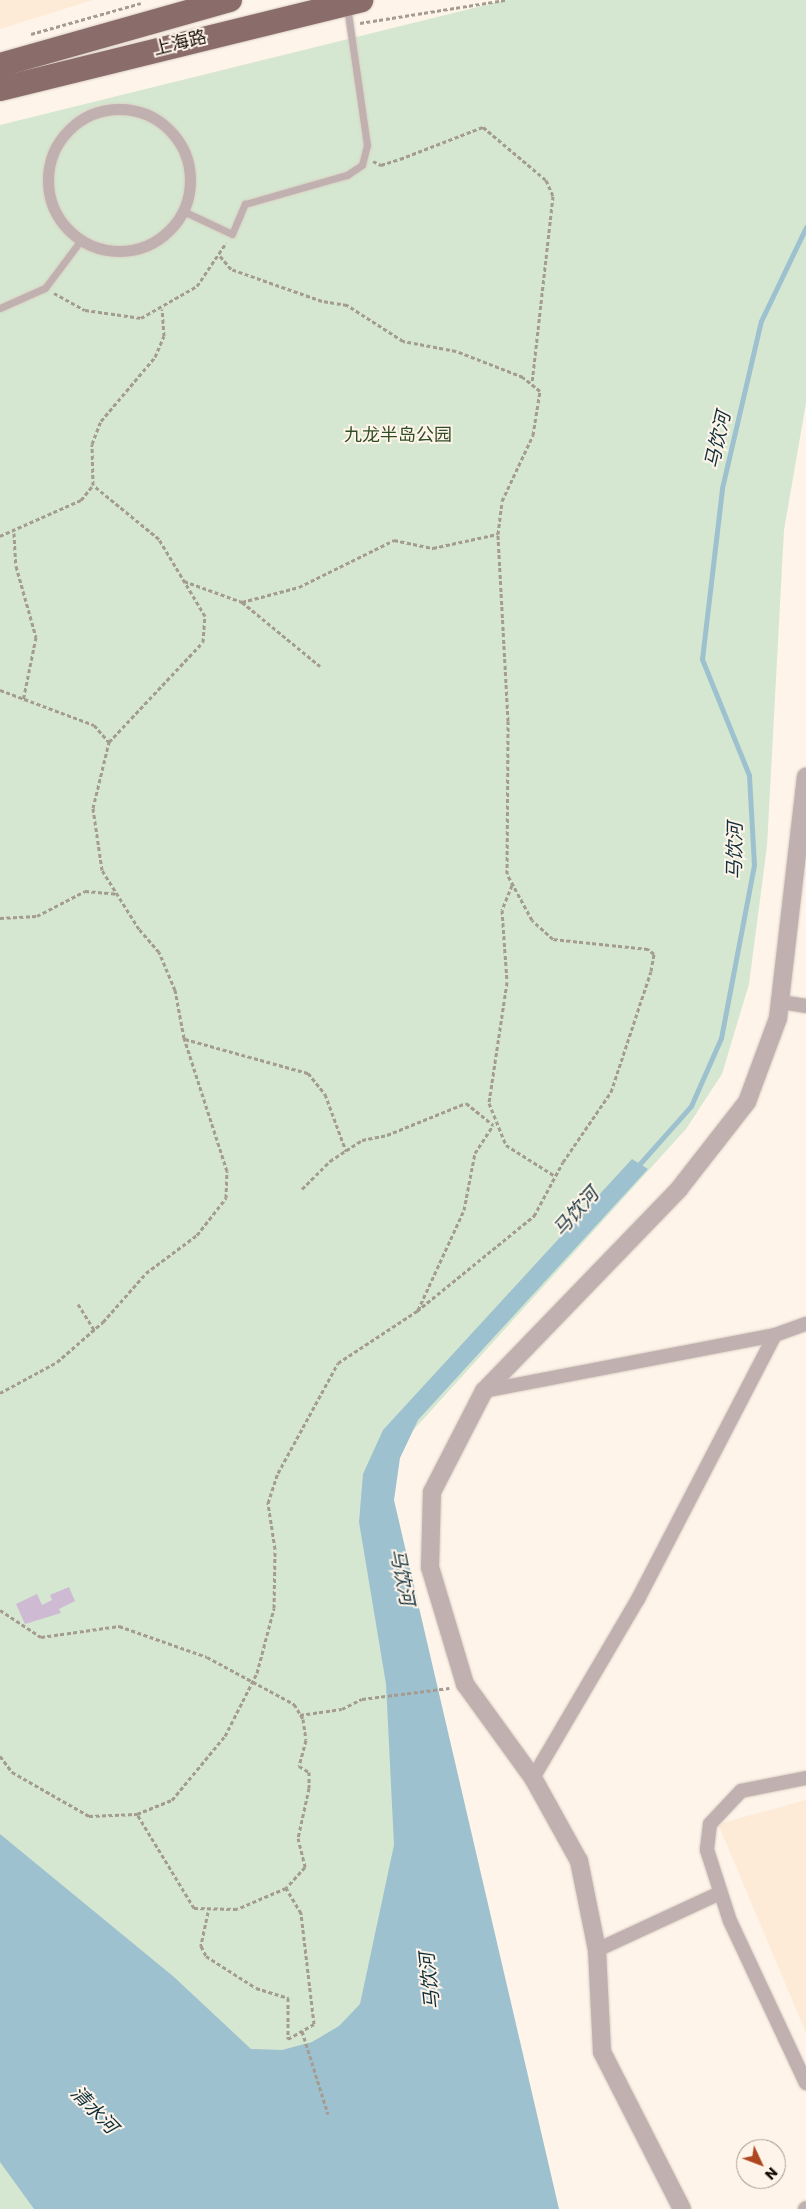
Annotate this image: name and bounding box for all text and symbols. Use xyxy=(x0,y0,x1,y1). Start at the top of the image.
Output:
street label: 上海路 xyxy=(151,26,209,60)
water label: 马饮河 xyxy=(700,410,736,470)
park label: 九龙半岛公园 xyxy=(344,424,452,446)
water label: 马饮河 xyxy=(723,822,747,880)
water label: 马饮河 xyxy=(548,1183,604,1241)
water label: 马饮河 xyxy=(385,1547,419,1607)
water label: 马饮河 xyxy=(416,1951,444,2011)
water label: 清水河 xyxy=(66,2082,122,2138)
north arrow xyxy=(736,2139,786,2189)
text: N xyxy=(760,2163,782,2184)

